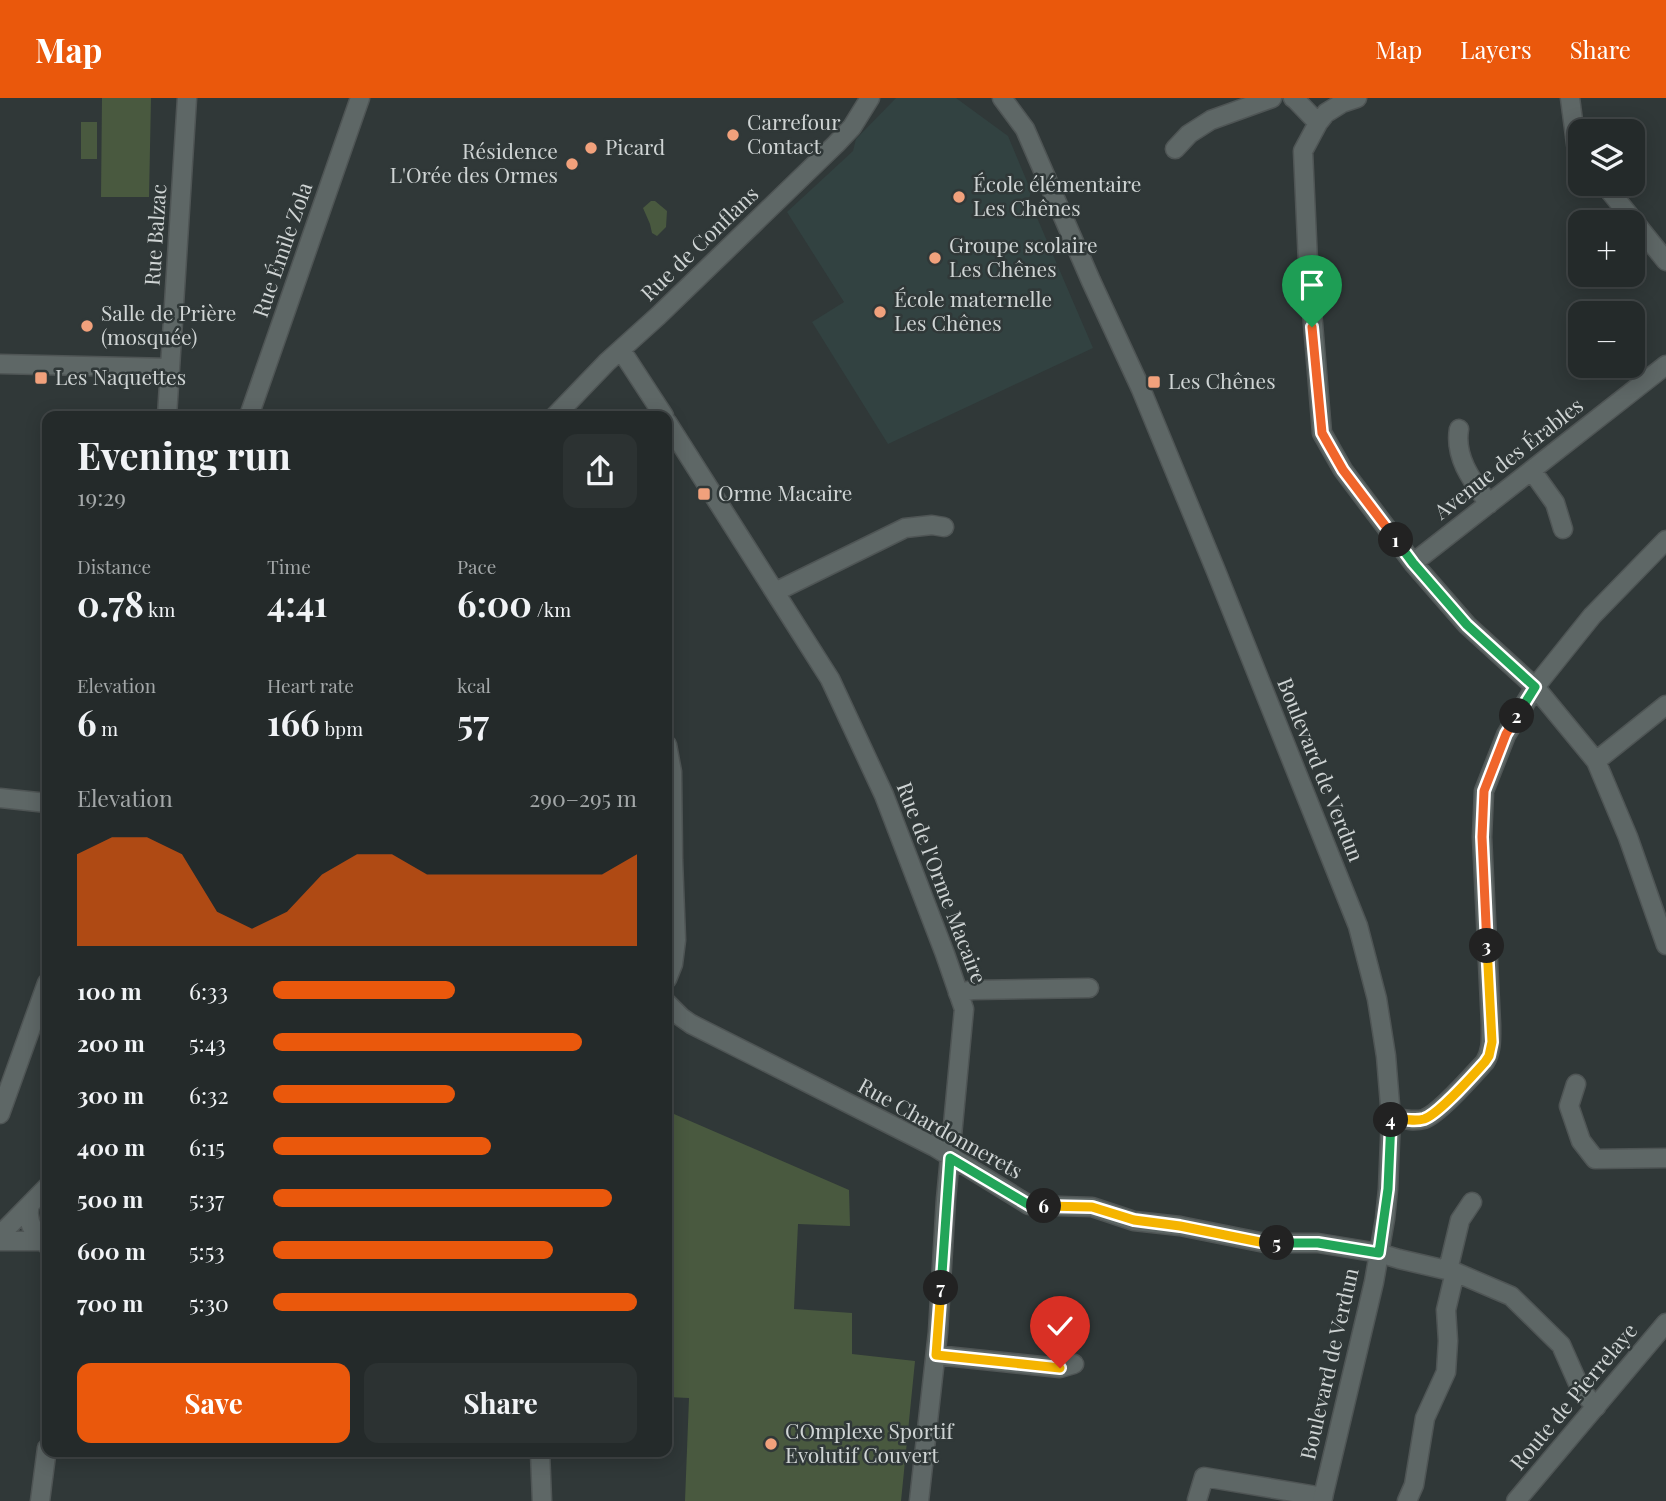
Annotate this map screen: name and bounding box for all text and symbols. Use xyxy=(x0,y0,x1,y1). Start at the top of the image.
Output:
text: Map xyxy=(35,27,102,71)
text: Map xyxy=(1376,33,1422,65)
text: Layers xyxy=(1460,33,1532,65)
text: Share xyxy=(1570,33,1631,65)
place label: Carrefour Contact xyxy=(747,107,841,159)
map controls xyxy=(1568,119,1645,378)
button: layers xyxy=(1568,119,1645,196)
marker: Carrefour Contact xyxy=(725,127,741,143)
place label: Picard xyxy=(605,132,665,160)
place label: Résidence L'Orée des Ormes xyxy=(390,136,558,188)
marker: Picard xyxy=(583,140,599,156)
marker: Résidence L'Orée des Ormes xyxy=(564,156,580,172)
place label: École élémentaire Les Chênes xyxy=(973,169,1141,221)
street label: Rue Émile Zola xyxy=(245,178,317,321)
street label: Rue de Conflans xyxy=(634,179,764,306)
street label: Rue Balzac xyxy=(136,183,172,287)
marker: École élémentaire Les Chênes xyxy=(951,189,967,205)
button: + xyxy=(1568,210,1645,287)
place label: Groupe scolaire Les Chênes xyxy=(949,230,1098,282)
marker: Groupe scolaire Les Chênes xyxy=(927,250,943,266)
pin xyxy=(1282,255,1342,327)
icon: arrive xyxy=(1293,266,1331,304)
place label: École maternelle Les Chênes xyxy=(894,284,1052,336)
place label: Salle de Prière (mosquée) xyxy=(101,298,236,350)
button: − xyxy=(1568,301,1645,378)
marker: École maternelle Les Chênes xyxy=(872,304,888,320)
marker: Salle de Prière (mosquée) xyxy=(79,318,95,334)
place label: Les Naquettes xyxy=(55,362,186,390)
place label: Les Chênes xyxy=(1168,366,1276,394)
marker: Les Naquettes xyxy=(33,370,49,386)
marker: Les Chênes xyxy=(1146,374,1162,390)
street label: Avenue des Érables xyxy=(1427,390,1588,525)
text: Evening run xyxy=(77,429,291,480)
button: share xyxy=(563,434,637,508)
place label: Orme Macaire xyxy=(718,478,852,506)
text: 19:29 xyxy=(77,481,126,512)
marker: Orme Macaire xyxy=(696,486,712,502)
pin: 1 xyxy=(1378,522,1414,558)
text: 1 xyxy=(1392,526,1399,552)
text: Distance xyxy=(77,553,151,579)
text: Time xyxy=(267,553,311,579)
text: Pace xyxy=(457,553,496,579)
text: 0.78 xyxy=(77,579,144,626)
text: 4:41 xyxy=(267,579,328,626)
text: 6:00 xyxy=(457,579,532,626)
text: km xyxy=(144,596,175,622)
text: /km xyxy=(532,596,571,622)
text: Elevation xyxy=(77,672,156,698)
text: Heart rate xyxy=(267,672,354,698)
text: kcal xyxy=(457,672,491,698)
street label: Boulevard de Verdun xyxy=(1272,673,1372,866)
text: 6 xyxy=(77,698,97,745)
text: 166 xyxy=(267,698,320,745)
text: 57 xyxy=(457,698,489,745)
pin: 2 xyxy=(1500,698,1534,734)
text: 2 xyxy=(1512,702,1521,728)
text: m xyxy=(97,715,118,741)
text: bpm xyxy=(320,715,363,741)
street label: Rue de l'Orme Macaire xyxy=(892,778,994,987)
text: Elevation xyxy=(77,782,173,813)
text: 290–295 m xyxy=(529,782,637,813)
pin: 3 xyxy=(1470,928,1504,964)
text: 3 xyxy=(1482,932,1491,958)
text: 100 m xyxy=(77,975,142,1006)
text: 6:33 xyxy=(189,975,228,1006)
text: 200 m xyxy=(77,1027,145,1058)
text: 5:43 xyxy=(189,1027,226,1058)
street label: Rue Chardonnerets xyxy=(854,1070,1028,1184)
text: 300 m xyxy=(77,1079,144,1110)
text: 6:32 xyxy=(189,1079,228,1110)
pin: 4 xyxy=(1374,1102,1408,1138)
text: 4 xyxy=(1385,1106,1396,1132)
text: 400 m xyxy=(77,1131,145,1162)
text: 6:15 xyxy=(189,1131,225,1162)
text: 500 m xyxy=(77,1183,143,1214)
text: 5:37 xyxy=(189,1183,224,1214)
pin: 6 xyxy=(1026,1188,1062,1224)
text: 6 xyxy=(1038,1192,1049,1218)
pin: 5 xyxy=(1260,1226,1294,1260)
text: 5 xyxy=(1272,1229,1281,1255)
text: 600 m xyxy=(77,1235,146,1266)
text: 5:53 xyxy=(189,1235,225,1266)
street label: Boulevard de Verdun xyxy=(1292,1265,1364,1462)
pin: 7 xyxy=(923,1270,958,1306)
text: 7 xyxy=(936,1274,945,1300)
text: 700 m xyxy=(77,1287,143,1318)
text: 5:30 xyxy=(189,1287,229,1318)
pin xyxy=(1030,1296,1090,1368)
icon: check xyxy=(1041,1307,1079,1345)
street label: Route de Pierrelaye xyxy=(1503,1316,1642,1475)
button: Save xyxy=(77,1363,350,1443)
button: Share xyxy=(364,1363,637,1443)
place label: COmplexe Sportif Evolutif Couvert xyxy=(785,1416,955,1468)
marker: COmplexe Sportif Evolutif Couvert xyxy=(763,1436,779,1452)

